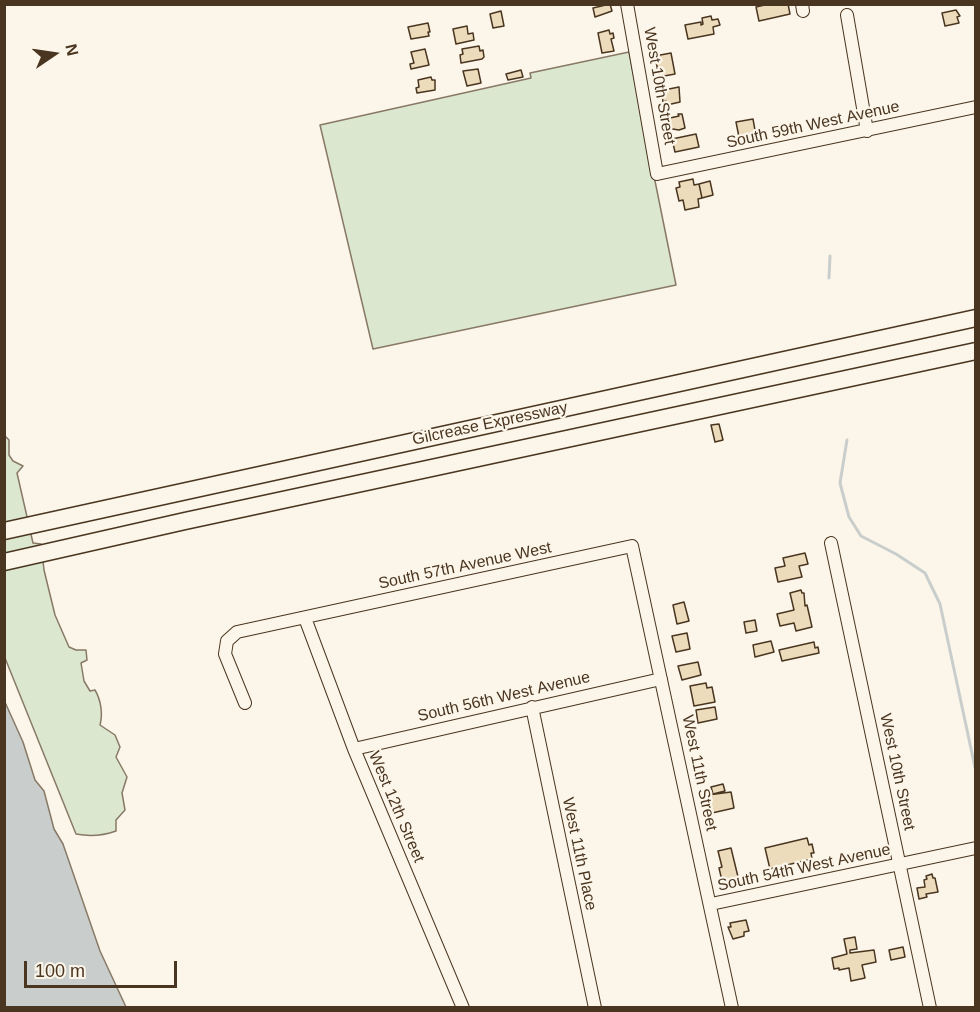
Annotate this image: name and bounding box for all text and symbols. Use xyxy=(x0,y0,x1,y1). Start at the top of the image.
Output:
north arrow xyxy=(24,24,84,84)
street label: West 10th Street xyxy=(639,26,679,146)
text: N xyxy=(62,42,82,57)
street label: South 59th West Avenue xyxy=(725,97,901,153)
street label: Gilcrease Expressway xyxy=(411,398,569,450)
street label: South 57th Avenue West xyxy=(377,538,553,594)
street label: South 56th West Avenue xyxy=(416,668,592,726)
street label: West 10th Street xyxy=(875,712,919,832)
street label: West 11th Street xyxy=(677,713,721,833)
street label: West 12th Street xyxy=(364,749,428,865)
street label: West 11th Place xyxy=(558,796,600,912)
street label: South 54th West Avenue xyxy=(716,840,892,896)
scale bar xyxy=(27,949,180,987)
text: 100 m xyxy=(35,961,85,981)

